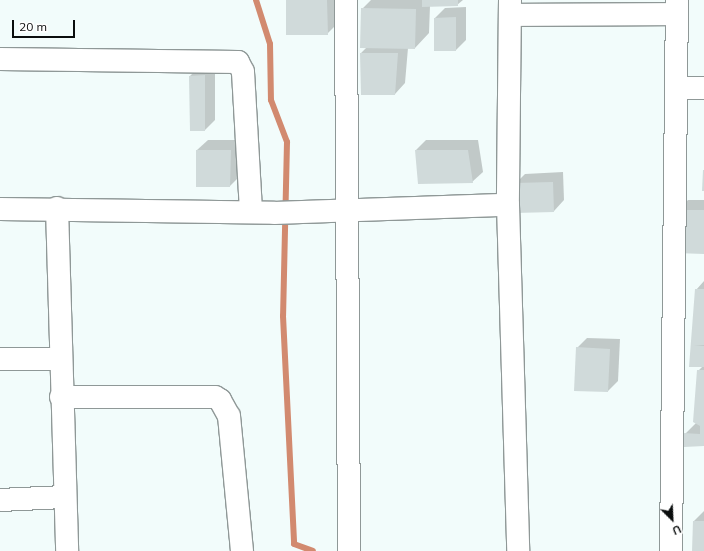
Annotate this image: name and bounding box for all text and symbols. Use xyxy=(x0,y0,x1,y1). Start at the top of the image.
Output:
scale bar xyxy=(14,12,77,38)
text: 20 m xyxy=(19,19,47,34)
north arrow xyxy=(652,499,692,539)
text: U xyxy=(670,522,683,538)

